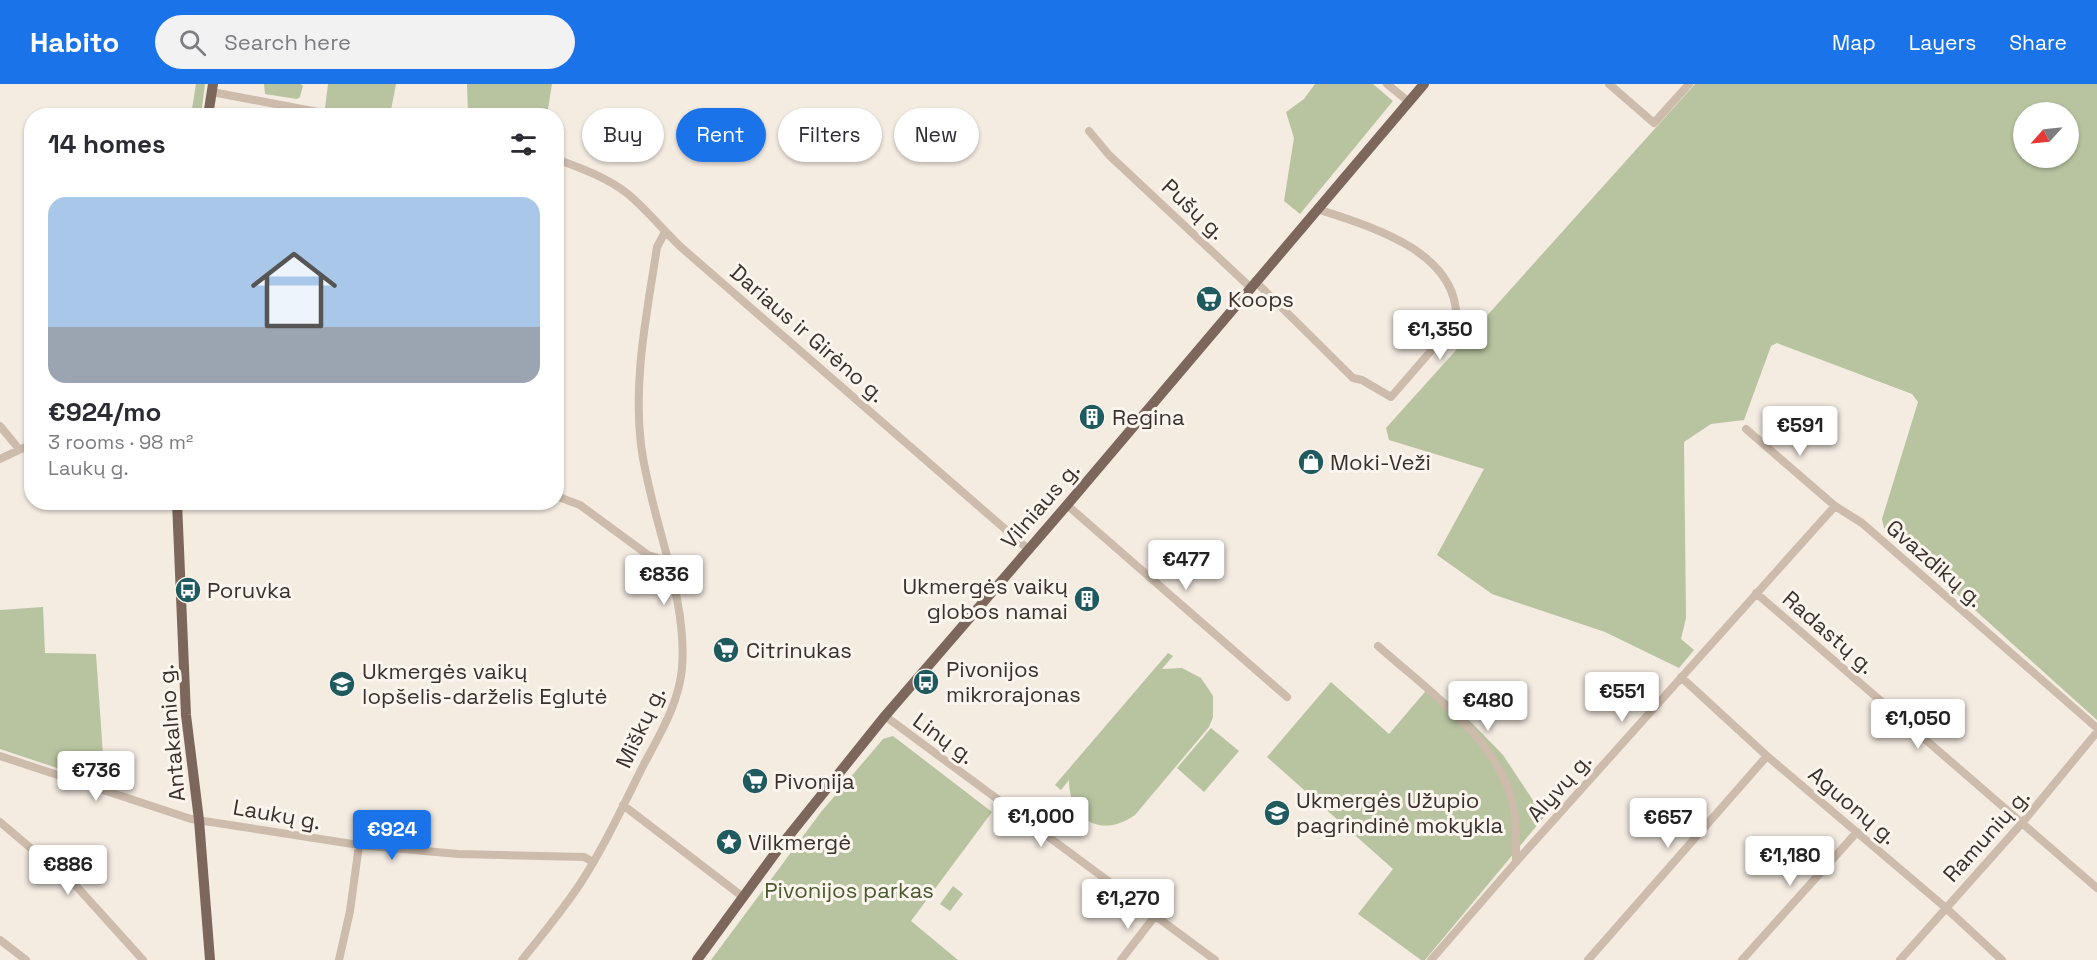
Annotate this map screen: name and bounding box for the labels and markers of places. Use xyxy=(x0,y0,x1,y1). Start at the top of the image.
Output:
supermarket icon: Koops xyxy=(1194,284,1224,314)
place label: Koops xyxy=(1228,285,1294,313)
pin: €1,350 xyxy=(1391,310,1489,361)
building icon: Regina xyxy=(1077,402,1107,432)
place label: Regina xyxy=(1112,403,1185,431)
pin: €591 xyxy=(1764,406,1836,457)
shop icon: Moki-Veži xyxy=(1296,447,1326,477)
place label: Moki-Veži xyxy=(1330,448,1431,476)
pin: €477 xyxy=(1150,540,1222,591)
pin: €836 xyxy=(628,555,700,606)
place label: Ukmergės vaikų globos namai xyxy=(902,572,1068,625)
bus stop icon: Poruvka xyxy=(173,575,203,605)
place label: Poruvka xyxy=(207,576,292,604)
building icon: Ukmergės vaikų globos namai xyxy=(1072,584,1102,614)
supermarket icon: Citrinukas xyxy=(711,635,741,665)
place label: Citrinukas xyxy=(746,636,852,664)
place label: Pivonijos mikrorajonas xyxy=(946,655,1081,708)
place label: Ukmergės vaikų lopšelis-darželis Eglutė xyxy=(362,657,607,710)
bus stop icon: Pivonijos mikrorajonas xyxy=(911,667,941,697)
school or university icon: Ukmergės vaikų lopšelis-darželis Eglutė xyxy=(327,669,357,699)
pin: €551 xyxy=(1586,672,1658,723)
pin: €480 xyxy=(1452,681,1524,732)
pin: €1,050 xyxy=(1869,699,1967,750)
pin: €736 xyxy=(60,751,132,802)
supermarket icon: Pivonija xyxy=(740,766,770,796)
place label: Pivonija xyxy=(774,767,855,795)
place label: Ukmergės Užupio pagrindinė mokykla xyxy=(1296,786,1504,839)
pin: €1,000 xyxy=(992,797,1090,848)
school or university icon: Ukmergės Užupio pagrindinė mokykla xyxy=(1262,798,1292,828)
pin: €657 xyxy=(1632,798,1704,849)
pin: €924 xyxy=(356,810,428,861)
place icon: Vilkmergė xyxy=(714,827,744,857)
place label: Vilkmergė xyxy=(748,828,851,856)
pin: €1,180 xyxy=(1741,836,1839,887)
pin: €886 xyxy=(32,845,104,896)
pin: €1,270 xyxy=(1079,879,1177,930)

